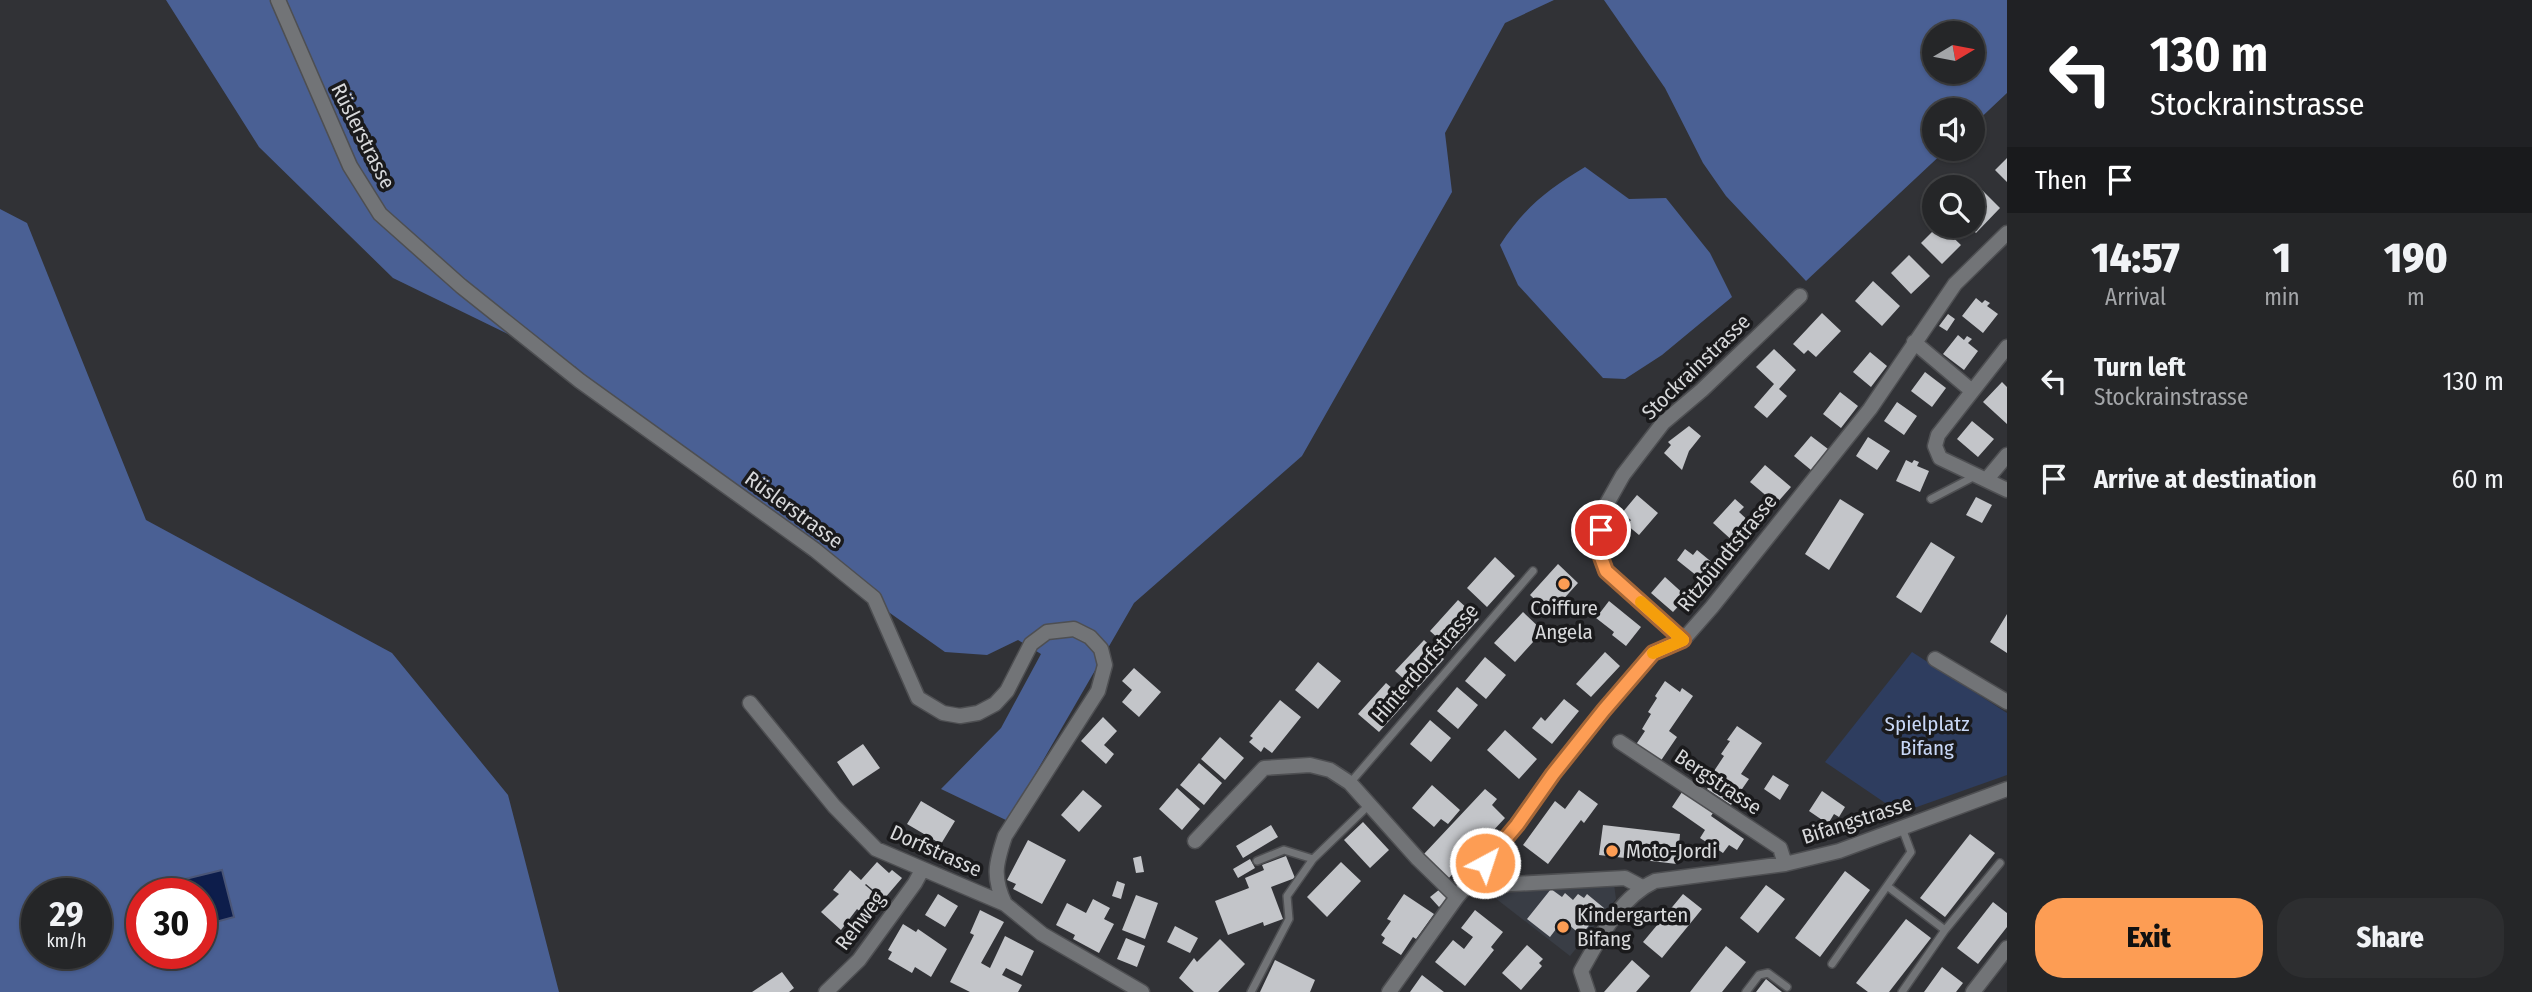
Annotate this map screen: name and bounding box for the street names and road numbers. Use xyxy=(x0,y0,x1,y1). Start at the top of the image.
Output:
street label: Rüslerstrasse xyxy=(325,79,401,193)
street label: Stockrainstrasse xyxy=(1636,309,1756,425)
street label: Rüslerstrasse xyxy=(740,466,848,554)
street label: Ritzbündtstrasse xyxy=(1672,489,1782,617)
street label: Hinterdorfstrasse xyxy=(1366,598,1484,728)
street label: Bergstrasse xyxy=(1670,743,1766,821)
street label: Bifangstrasse xyxy=(1798,790,1916,850)
street label: Dorfstrasse xyxy=(886,819,986,883)
street label: Rehweg xyxy=(830,886,890,955)

